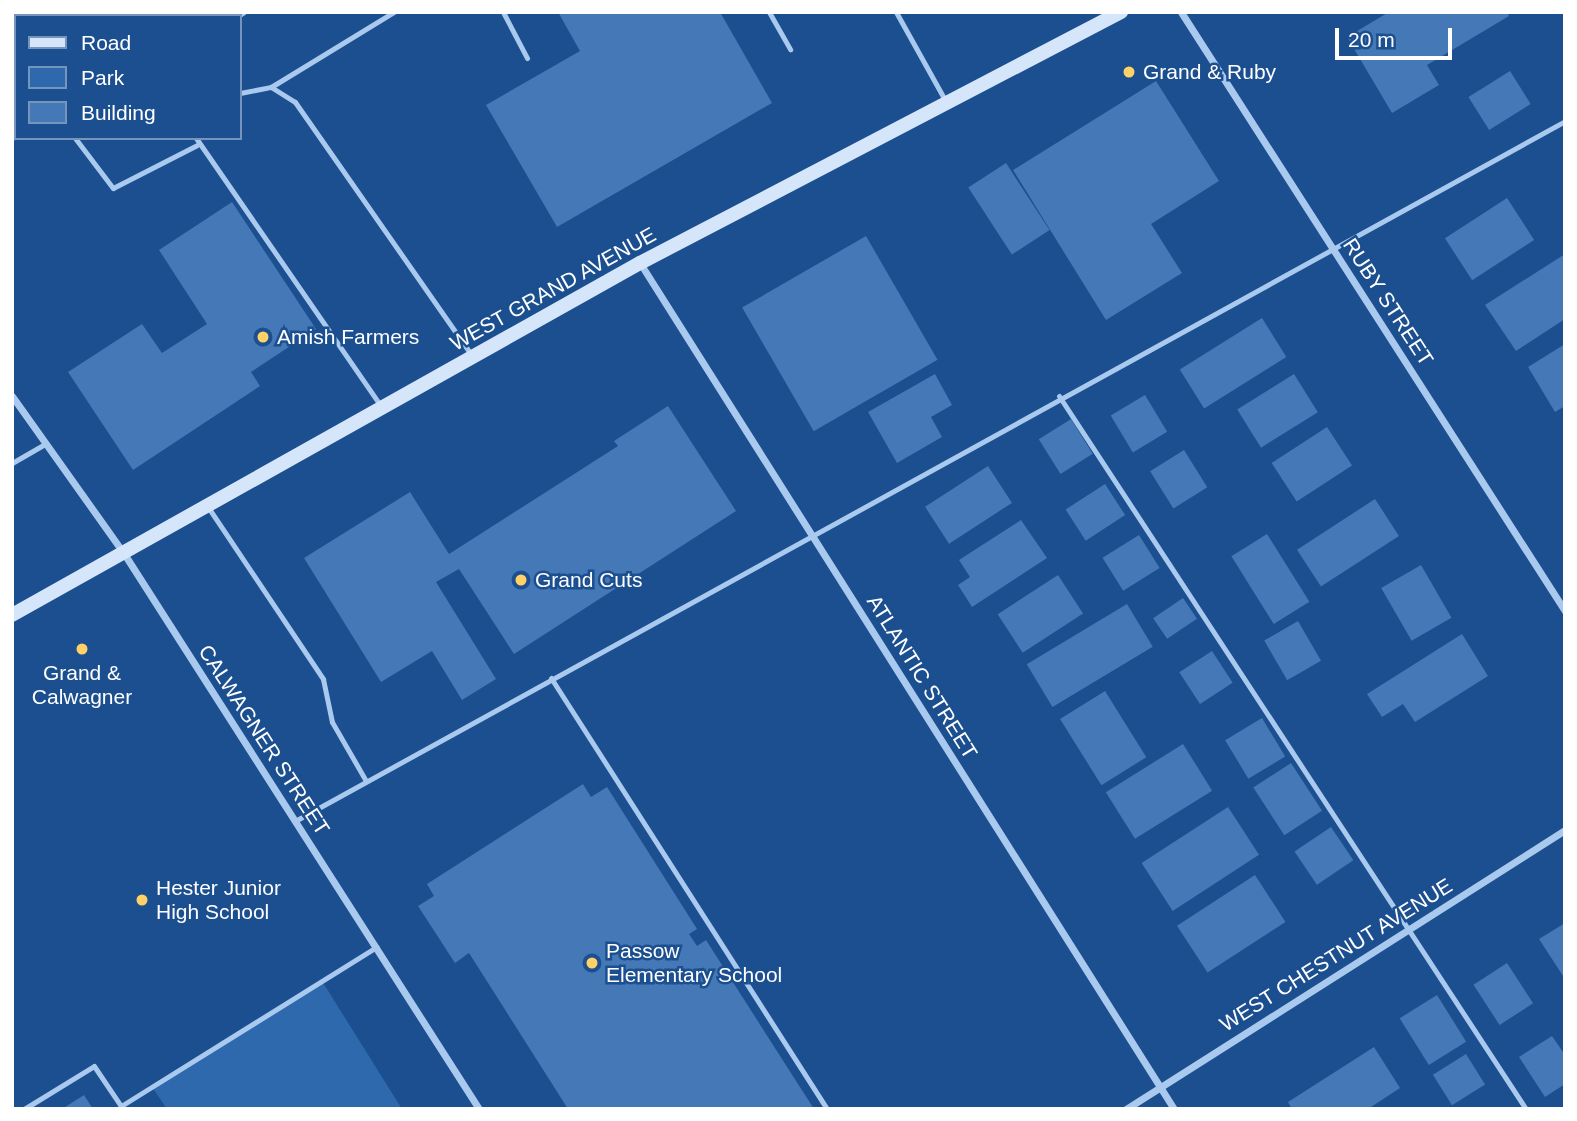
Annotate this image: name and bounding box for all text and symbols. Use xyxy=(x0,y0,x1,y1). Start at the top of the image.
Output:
legend xyxy=(14,14,242,140)
scale bar xyxy=(1339,14,1456,58)
text: 20 m xyxy=(1348,28,1395,51)
text: Road xyxy=(81,31,131,54)
place label: Grand & Ruby xyxy=(1143,59,1276,85)
marker: Grand & Ruby xyxy=(1121,64,1137,80)
text: Park xyxy=(81,66,124,89)
text: Building xyxy=(81,101,156,124)
street label: WEST GRAND AVENUE xyxy=(445,222,661,356)
street label: RUBY STREET xyxy=(1337,233,1439,371)
place label: Amish Farmers xyxy=(277,324,419,350)
marker: Amish Farmers xyxy=(255,329,271,345)
place label: Grand Cuts xyxy=(535,567,642,593)
marker: Grand Cuts xyxy=(513,572,529,588)
street label: ATLANTIC STREET xyxy=(861,590,983,764)
street label: CALWAGNER STREET xyxy=(193,640,335,840)
marker: Grand & Calwagner xyxy=(74,641,90,657)
place label: Grand & Calwagner xyxy=(32,660,132,710)
street label: WEST CHESTNUT AVENUE xyxy=(1214,872,1458,1038)
place label: Hester Junior High School xyxy=(156,875,281,925)
marker: Hester Junior High School xyxy=(134,892,150,908)
place label: Passow Elementary School xyxy=(606,938,782,988)
marker: Passow Elementary School xyxy=(584,955,600,971)

